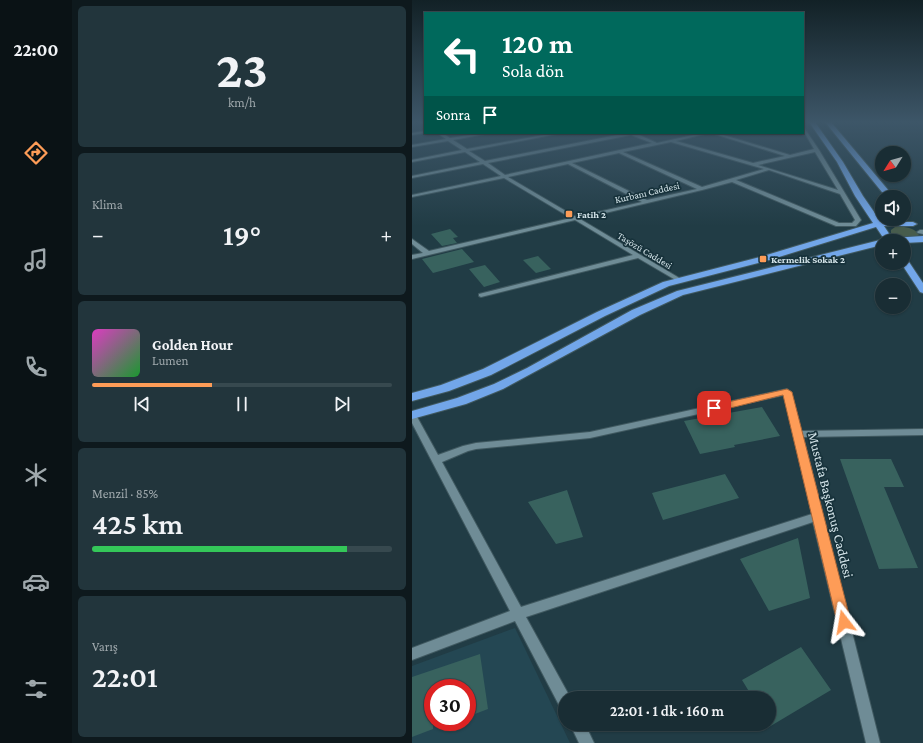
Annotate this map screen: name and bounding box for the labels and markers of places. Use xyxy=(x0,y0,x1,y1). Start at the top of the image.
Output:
marker: Fatih 2 xyxy=(564,209,574,219)
place label: Fatih 2 xyxy=(577,209,606,220)
marker: Kermelik Sokak 2 xyxy=(758,254,768,264)
place label: Kermelik Sokak 2 xyxy=(771,254,845,265)
pin xyxy=(697,391,731,425)

